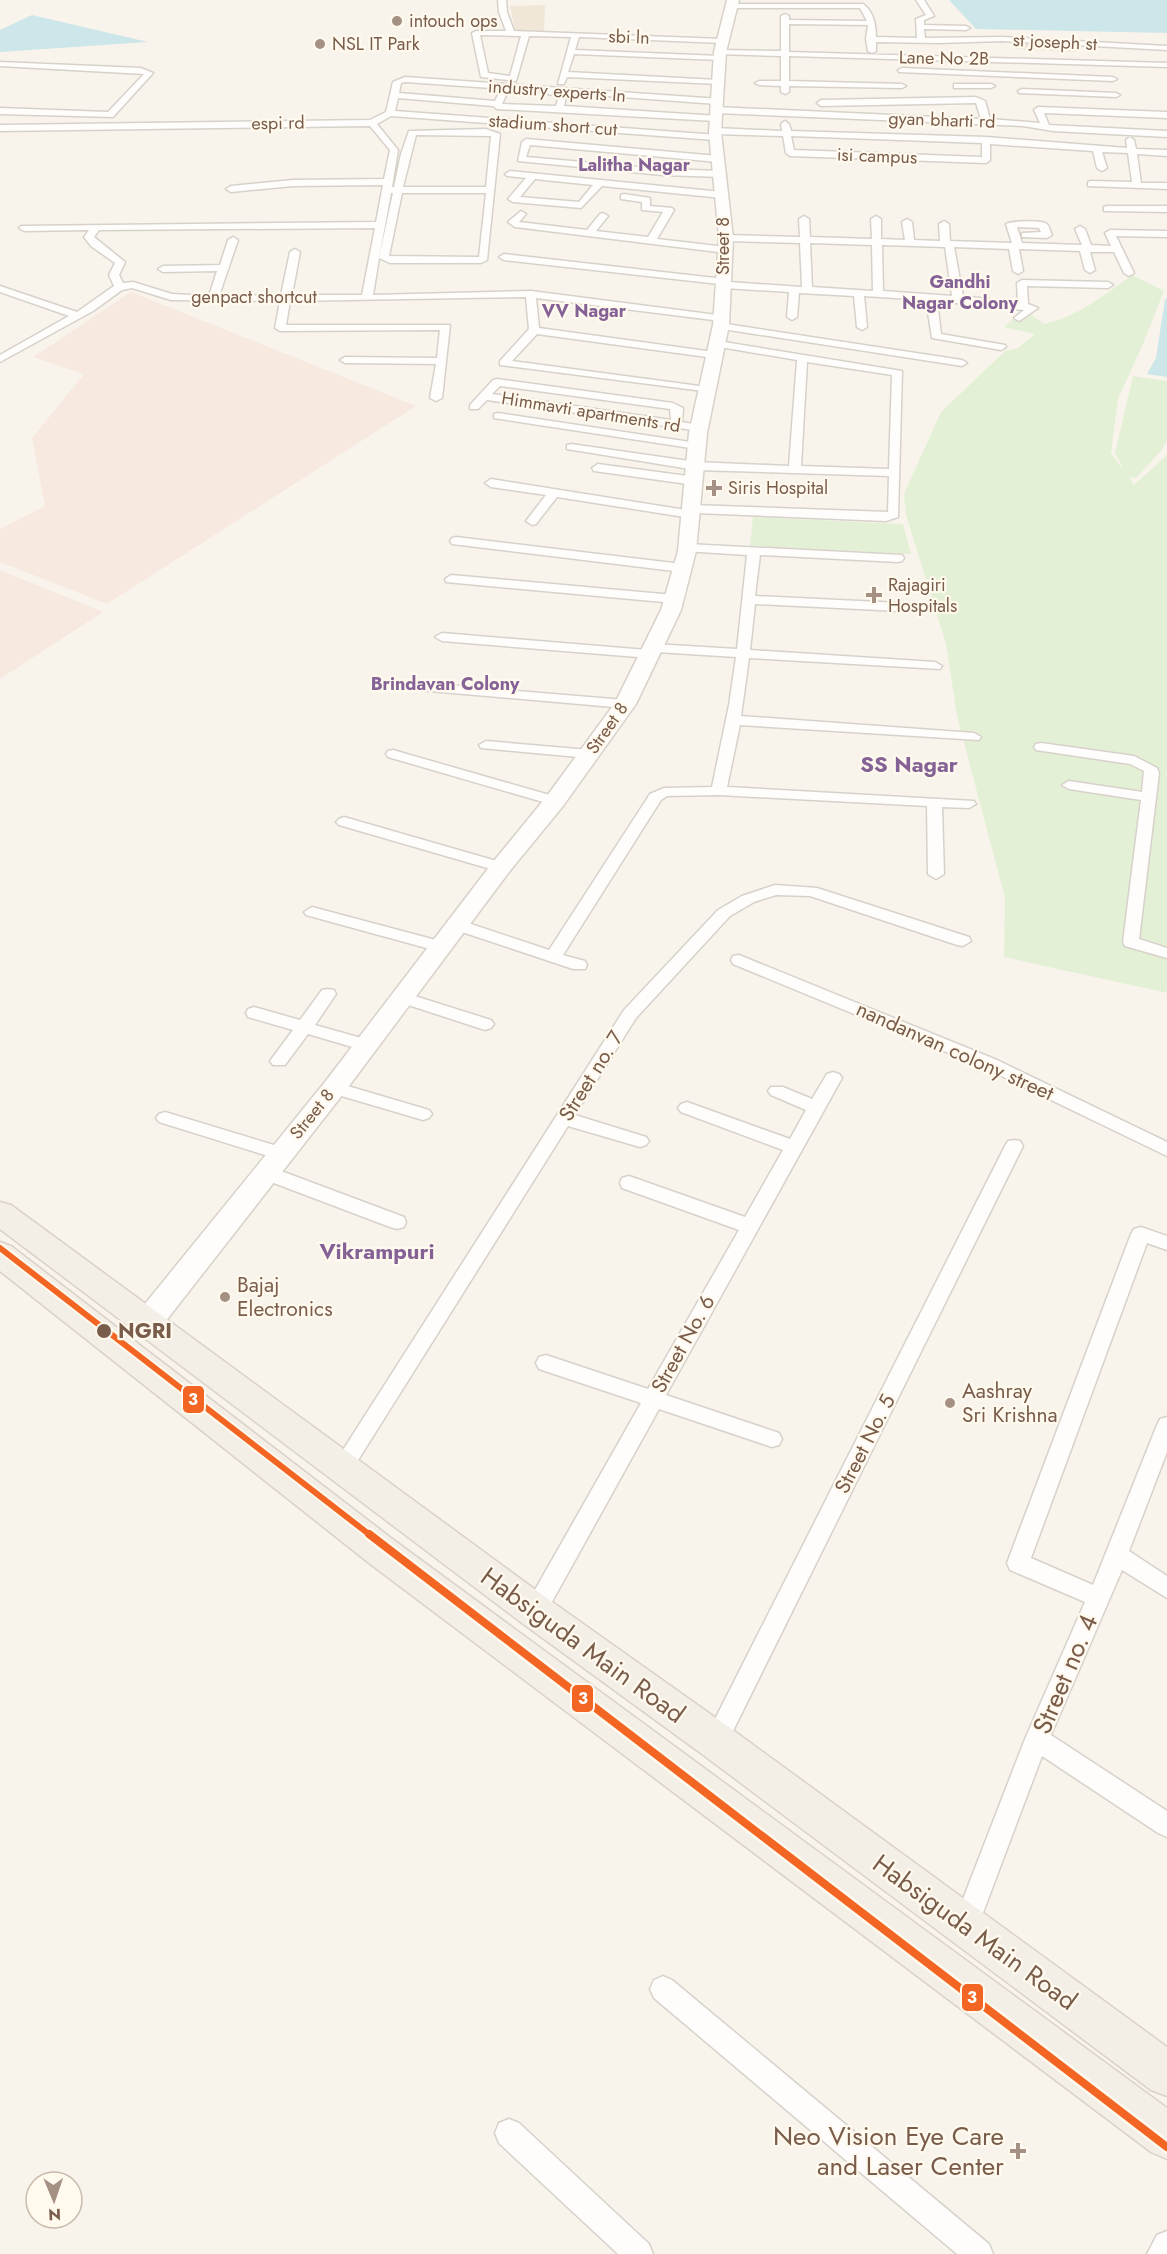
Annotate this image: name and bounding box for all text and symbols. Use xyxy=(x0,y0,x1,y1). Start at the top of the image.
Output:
place label: intouch ops xyxy=(409,8,498,34)
marker: intouch ops xyxy=(390,14,404,28)
street label: sbi ln xyxy=(608,23,650,51)
street label: st joseph st xyxy=(1012,27,1099,57)
place label: NSL IT Park xyxy=(332,31,420,57)
marker: NSL IT Park xyxy=(313,37,327,51)
street label: Lane No 2B xyxy=(899,44,989,72)
street label: industry experts ln xyxy=(487,73,627,109)
street label: gyan bharti rd xyxy=(888,105,996,135)
street label: stadium short cut xyxy=(488,108,619,143)
street label: espi rd xyxy=(251,110,305,136)
street label: isi campus xyxy=(836,142,918,170)
district label: Lalitha Nagar xyxy=(578,152,691,178)
street label: Street 8 xyxy=(710,217,736,275)
district label: Gandhi Nagar Colony xyxy=(902,269,1019,316)
street label: genpact shortcut xyxy=(191,284,317,310)
district label: VV Nagar xyxy=(541,298,627,324)
street label: Himmavti apartments rd xyxy=(500,385,682,439)
place label: Siris Hospital xyxy=(728,475,828,501)
marker: Siris Hospital xyxy=(705,479,723,497)
place label: Rajagiri Hospitals xyxy=(888,572,957,619)
marker: Rajagiri Hospitals xyxy=(865,586,883,604)
district label: Brindavan Colony xyxy=(371,671,520,697)
street label: Street 8 xyxy=(580,697,634,759)
district label: SS Nagar xyxy=(860,748,958,780)
street label: nandanvan colony street xyxy=(852,994,1058,1108)
street label: Street no. 7 xyxy=(551,1025,631,1127)
street label: Street 8 xyxy=(284,1083,340,1145)
district label: Vikrampuri xyxy=(318,1235,435,1267)
place label: Bajaj Electronics xyxy=(237,1270,333,1324)
marker: Bajaj Electronics xyxy=(218,1290,232,1304)
street label: Street No. 6 xyxy=(644,1290,722,1398)
place label: NGRI xyxy=(118,1316,172,1346)
marker: NGRI xyxy=(95,1322,113,1340)
place label: Aashray Sri Krishna xyxy=(962,1376,1058,1430)
line badge: 3 xyxy=(182,1385,205,1414)
text: 3 xyxy=(188,1388,198,1411)
street label: Street No. 5 xyxy=(827,1389,903,1499)
marker: Aashray Sri Krishna xyxy=(943,1396,957,1410)
street label: Habsiguda Main Road xyxy=(473,1558,693,1732)
street label: Street no. 4 xyxy=(1023,1608,1107,1740)
line badge: 3 xyxy=(571,1684,594,1713)
text: 3 xyxy=(578,1687,588,1710)
street label: Habsiguda Main Road xyxy=(865,1845,1085,2019)
line badge: 3 xyxy=(961,1983,984,2012)
text: 3 xyxy=(967,1986,977,2009)
place label: Neo Vision Eye Care and Laser Center xyxy=(773,2117,1004,2185)
marker: Neo Vision Eye Care and Laser Center xyxy=(1009,2142,1027,2160)
north arrow xyxy=(24,2170,84,2230)
text: N xyxy=(48,2203,61,2226)

